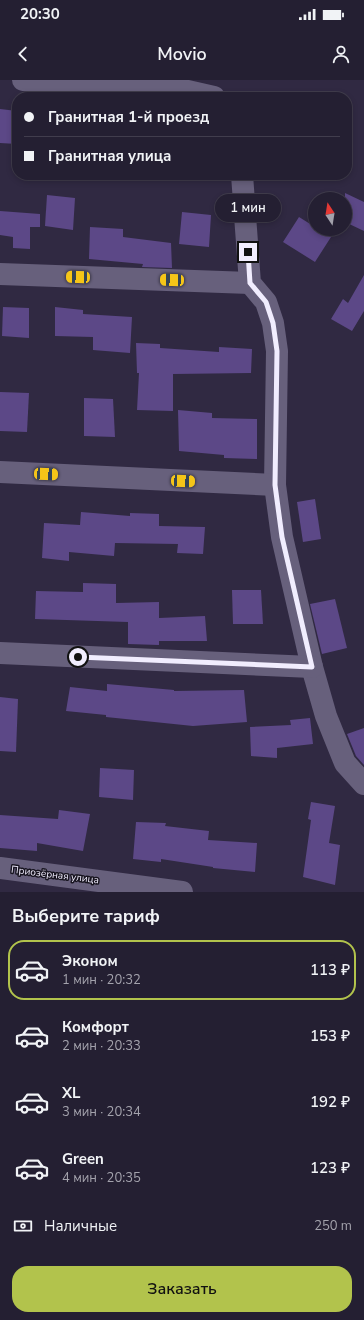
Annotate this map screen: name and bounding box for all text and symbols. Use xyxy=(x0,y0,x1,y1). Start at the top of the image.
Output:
text: 20:30 xyxy=(20,4,60,24)
text: Movio xyxy=(157,42,207,66)
icon: back xyxy=(12,43,34,65)
icon: person xyxy=(330,43,352,65)
text: Гранитная 1-й проезд xyxy=(48,107,209,127)
text: Гранитная улица xyxy=(48,146,172,166)
north arrow xyxy=(308,192,352,236)
map controls xyxy=(308,192,352,236)
callout: 1 мин xyxy=(215,194,281,222)
text: 1 мин xyxy=(230,199,266,217)
route end xyxy=(239,243,257,261)
car xyxy=(66,271,90,283)
car xyxy=(160,274,184,286)
car xyxy=(34,467,58,481)
car xyxy=(171,474,195,488)
route start xyxy=(69,648,87,666)
street label: Приозёрная улица xyxy=(10,863,100,887)
text: Выберите тариф xyxy=(12,904,160,928)
text: Эконом xyxy=(62,951,118,971)
icon: car xyxy=(14,952,50,988)
text: 113 ₽ xyxy=(310,960,350,980)
text: 1 мин · 20:32 xyxy=(62,971,141,989)
text: Комфорт xyxy=(62,1017,129,1037)
icon: car xyxy=(14,1018,50,1054)
text: 153 ₽ xyxy=(310,1026,350,1046)
text: 2 мин · 20:33 xyxy=(62,1037,141,1055)
text: XL xyxy=(62,1083,81,1103)
icon: car xyxy=(14,1084,50,1120)
text: 192 ₽ xyxy=(310,1092,350,1112)
text: 3 мин · 20:34 xyxy=(62,1103,141,1121)
text: Green xyxy=(62,1149,104,1169)
icon: car xyxy=(14,1150,50,1186)
text: 123 ₽ xyxy=(310,1158,350,1178)
text: 4 мин · 20:35 xyxy=(62,1169,141,1187)
icon: cash xyxy=(12,1215,34,1237)
text: Наличные xyxy=(44,1216,117,1236)
text: 250 m xyxy=(314,1217,352,1235)
button: Заказать xyxy=(12,1266,352,1312)

